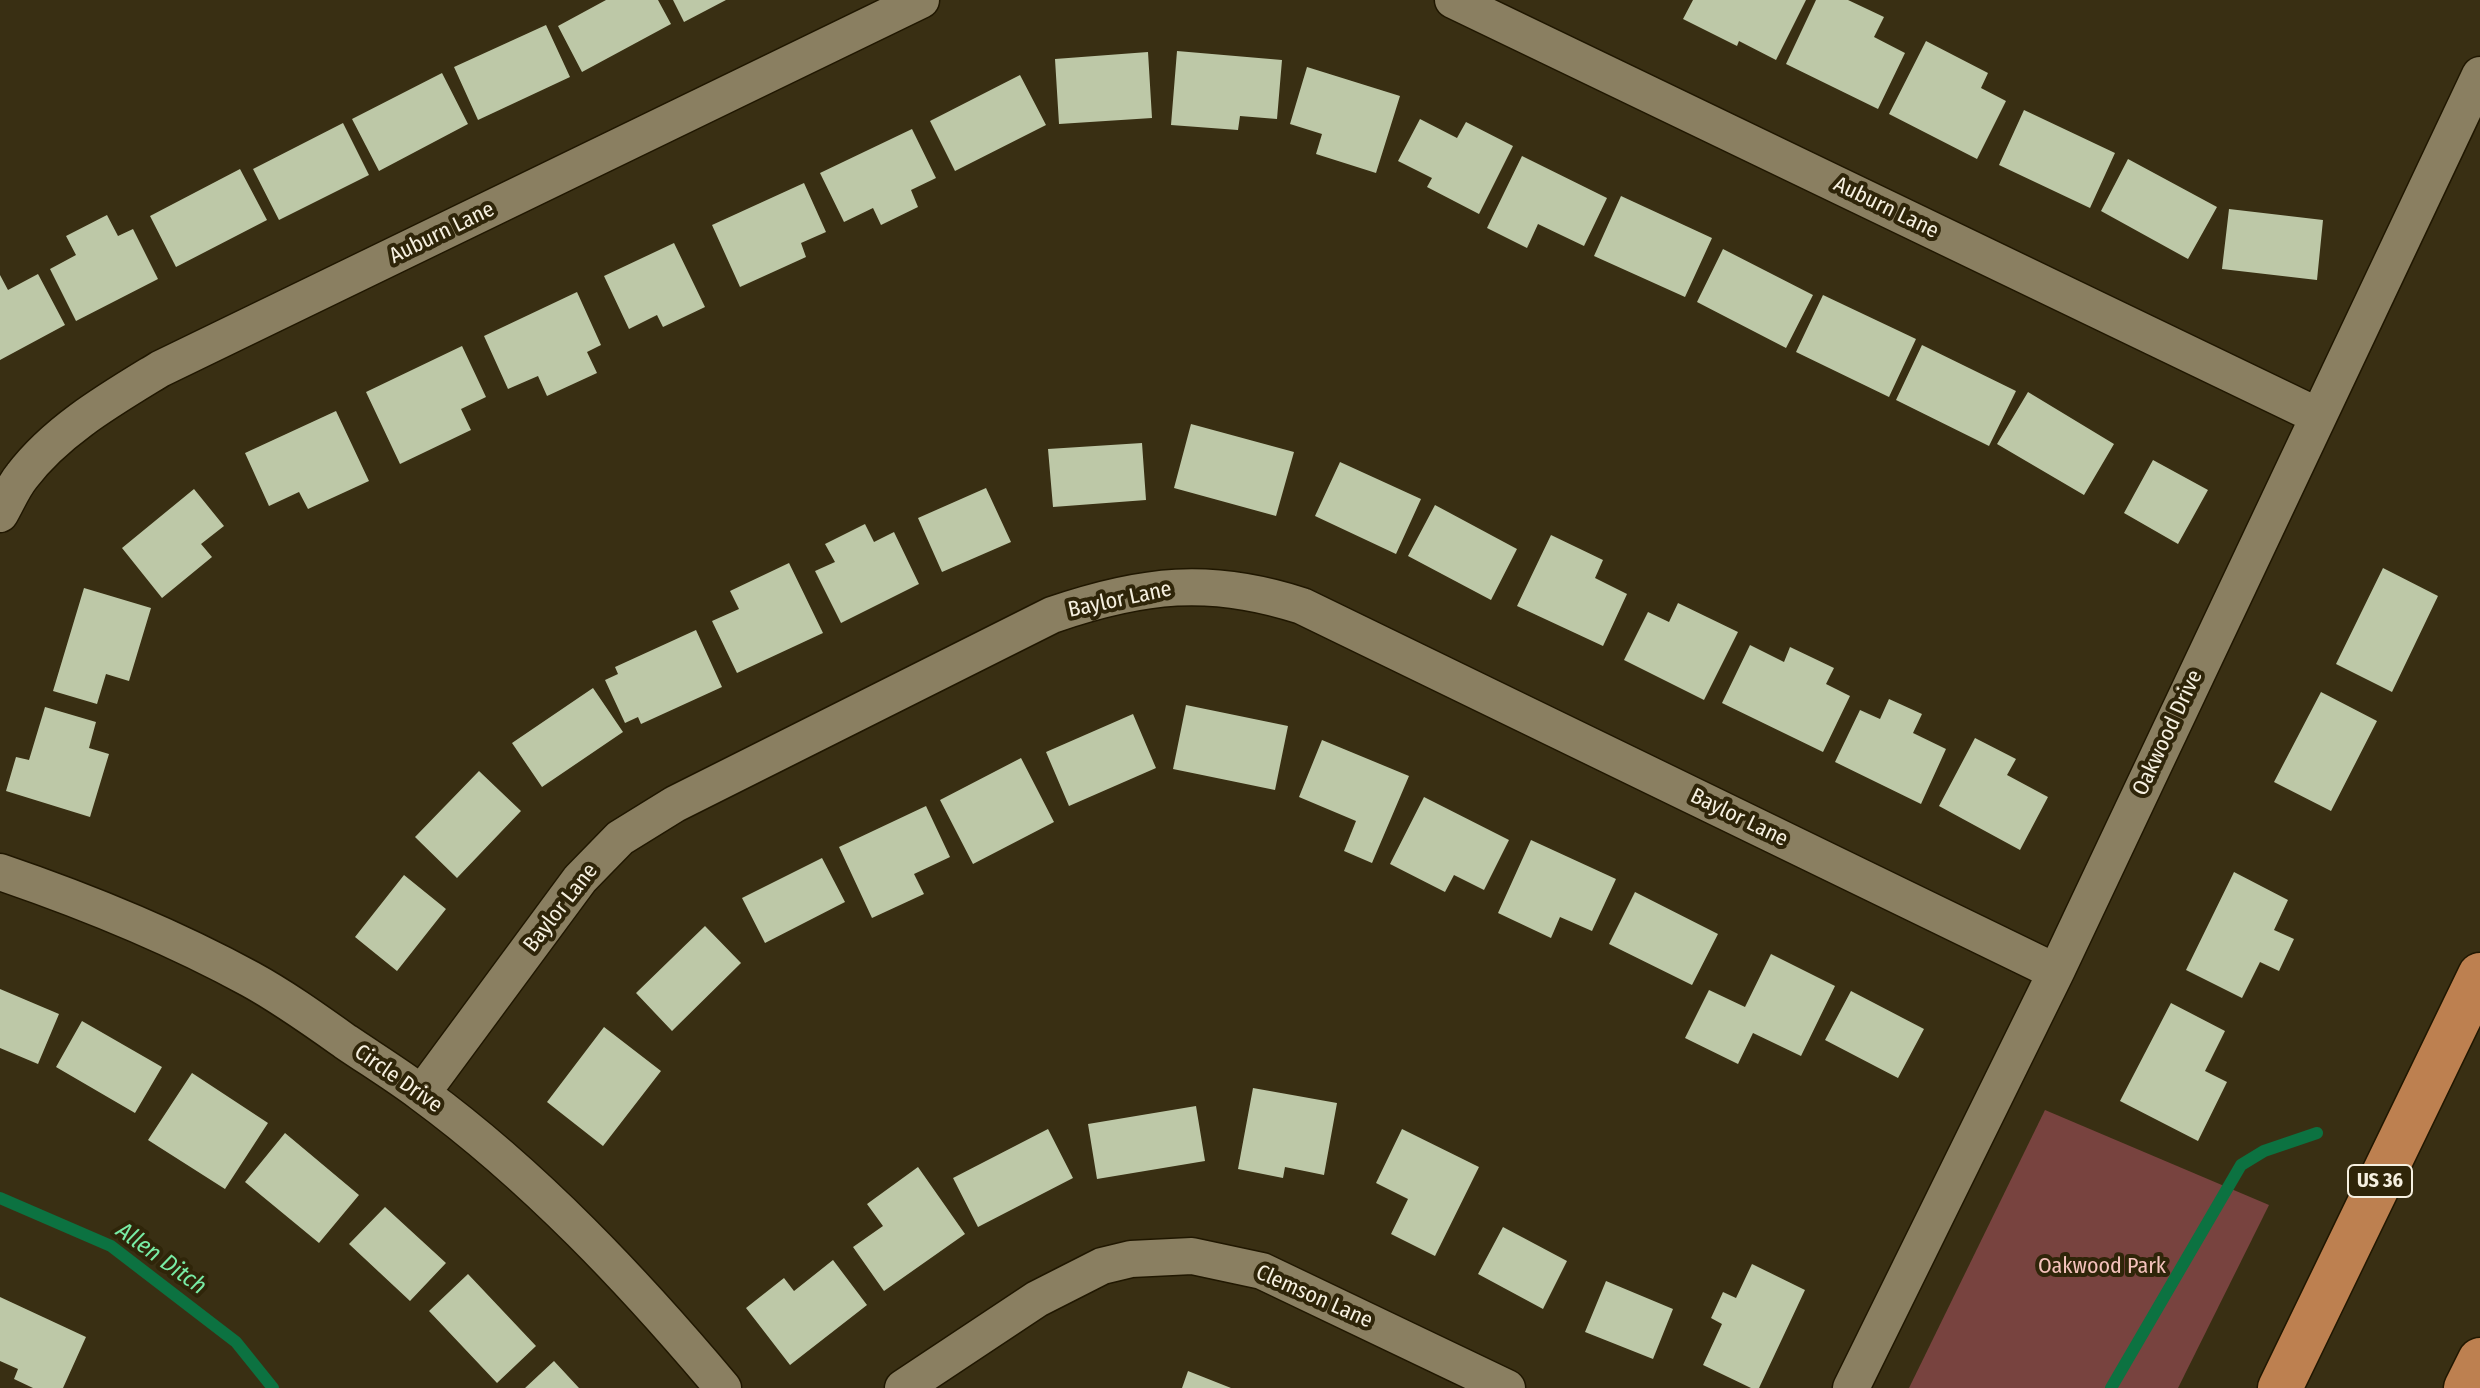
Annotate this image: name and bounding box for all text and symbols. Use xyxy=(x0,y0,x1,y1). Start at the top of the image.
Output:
street label: Auburn Lane xyxy=(1829,171,1943,245)
street label: Auburn Lane xyxy=(385,196,499,270)
street label: Baylor Lane xyxy=(1066,576,1174,624)
street label: Oakwood Drive xyxy=(2127,666,2209,800)
street label: Baylor Lane xyxy=(1686,783,1792,853)
street label: Baylor Lane xyxy=(518,858,604,958)
street label: Circle Drive xyxy=(349,1039,447,1119)
road number: US 36 xyxy=(2348,1165,2412,1197)
water label: Allen Ditch xyxy=(110,1217,212,1301)
park label: Oakwood Park xyxy=(2038,1254,2166,1280)
street label: Clemson Lane xyxy=(1252,1260,1376,1334)

